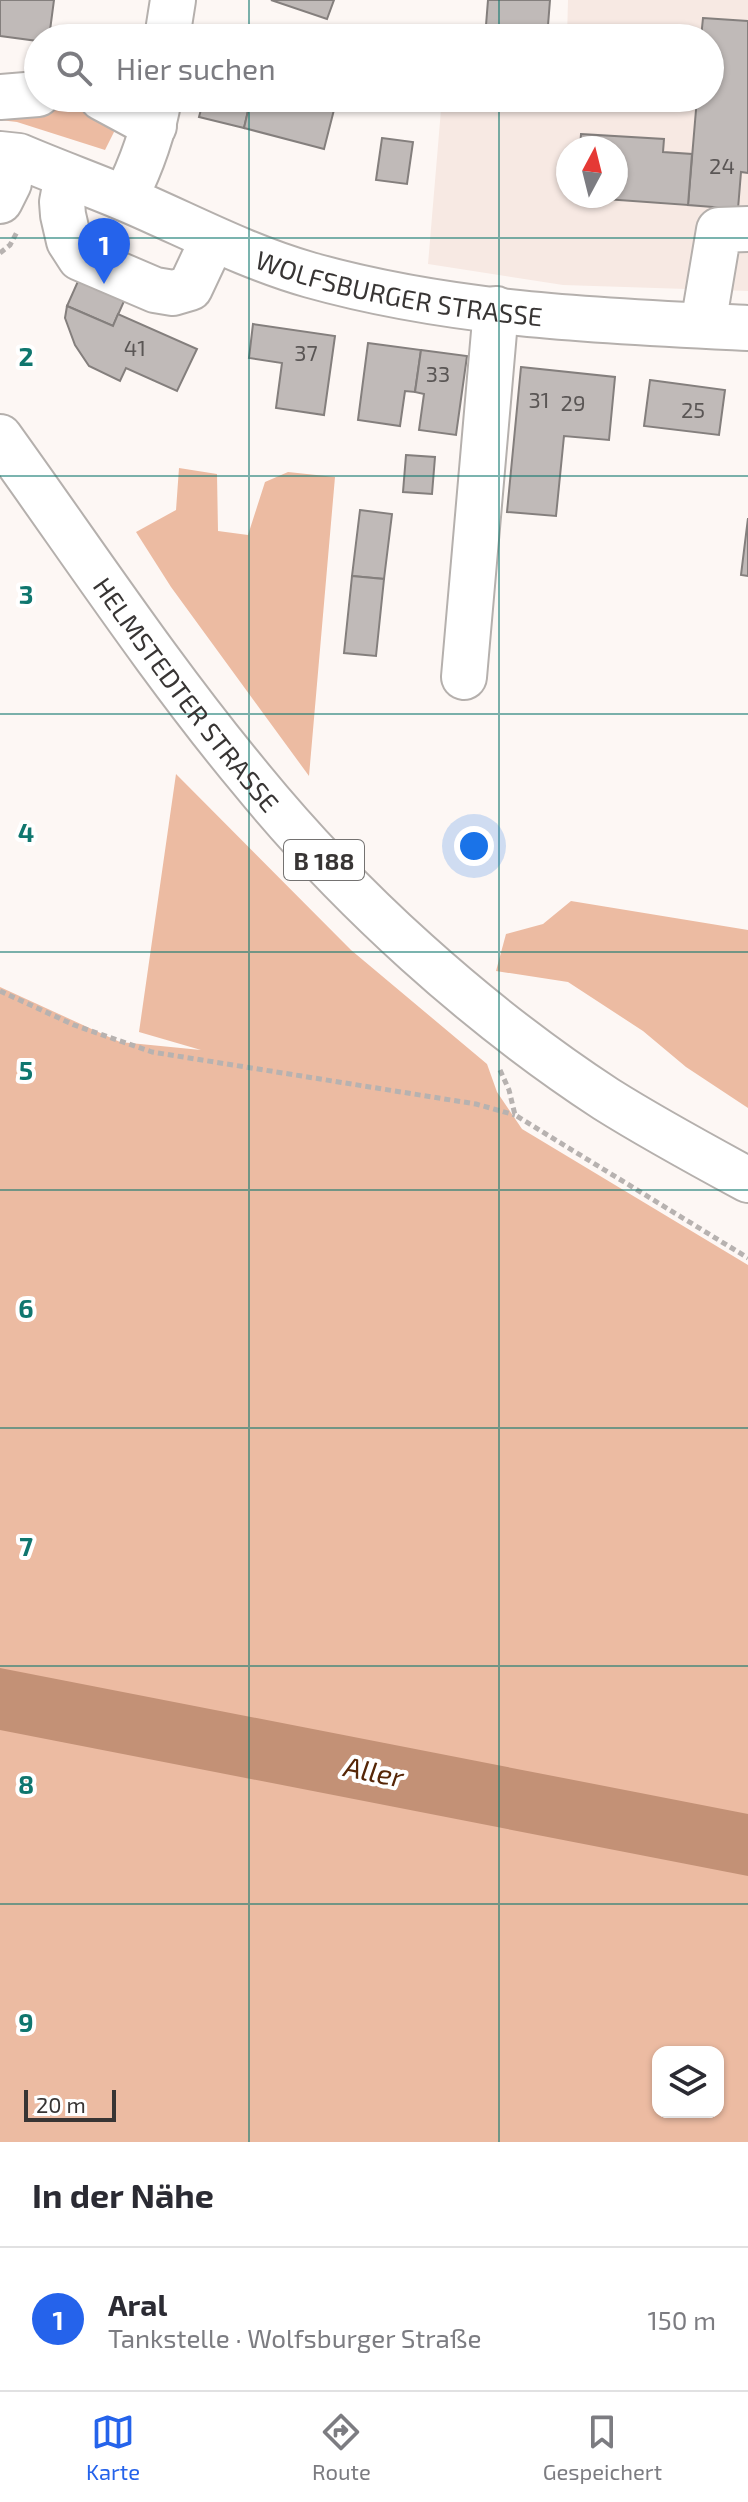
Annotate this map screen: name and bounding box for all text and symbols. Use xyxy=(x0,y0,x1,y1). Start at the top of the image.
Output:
search box xyxy=(24,24,724,112)
icon: search xyxy=(52,46,96,90)
text: Hier suchen xyxy=(116,50,276,86)
north arrow xyxy=(556,136,628,208)
house number: 24 xyxy=(709,152,735,178)
pin: 1 xyxy=(78,218,130,284)
street label: WOLFSBURGER STRASSE xyxy=(252,243,544,331)
house number: 41 xyxy=(124,334,146,360)
house number: 37 xyxy=(294,339,318,365)
text: 2 xyxy=(18,340,34,371)
house number: 33 xyxy=(426,360,450,386)
house number: 31 xyxy=(529,386,550,412)
house number: 29 xyxy=(561,389,585,415)
house number: 25 xyxy=(681,396,705,422)
street label: HELMSTEDTER STRASSE xyxy=(88,571,286,817)
text: 3 xyxy=(19,578,33,609)
text: 4 xyxy=(18,816,34,847)
your location xyxy=(454,826,494,866)
road number: B 188 xyxy=(284,840,364,880)
text: 5 xyxy=(19,1054,33,1085)
text: 6 xyxy=(18,1292,34,1323)
text: 7 xyxy=(19,1530,33,1561)
water label: Aller xyxy=(340,1748,407,1794)
text: 8 xyxy=(18,1768,34,1799)
text: 9 xyxy=(18,2006,34,2037)
map controls xyxy=(652,2046,724,2118)
button: layers xyxy=(652,2046,724,2118)
scale bar xyxy=(24,2086,116,2122)
text: 20 m xyxy=(36,2091,86,2117)
text: In der Nähe xyxy=(32,2174,214,2215)
text: Aral xyxy=(108,2286,167,2322)
text: 1 xyxy=(52,2304,64,2335)
text: 150 m xyxy=(647,2304,716,2335)
text: Tankstelle · Wolfsburger Straße xyxy=(108,2322,481,2353)
tab: Karte xyxy=(86,2410,140,2484)
tab: Route xyxy=(312,2410,371,2484)
tab: Gespeichert xyxy=(543,2410,662,2484)

